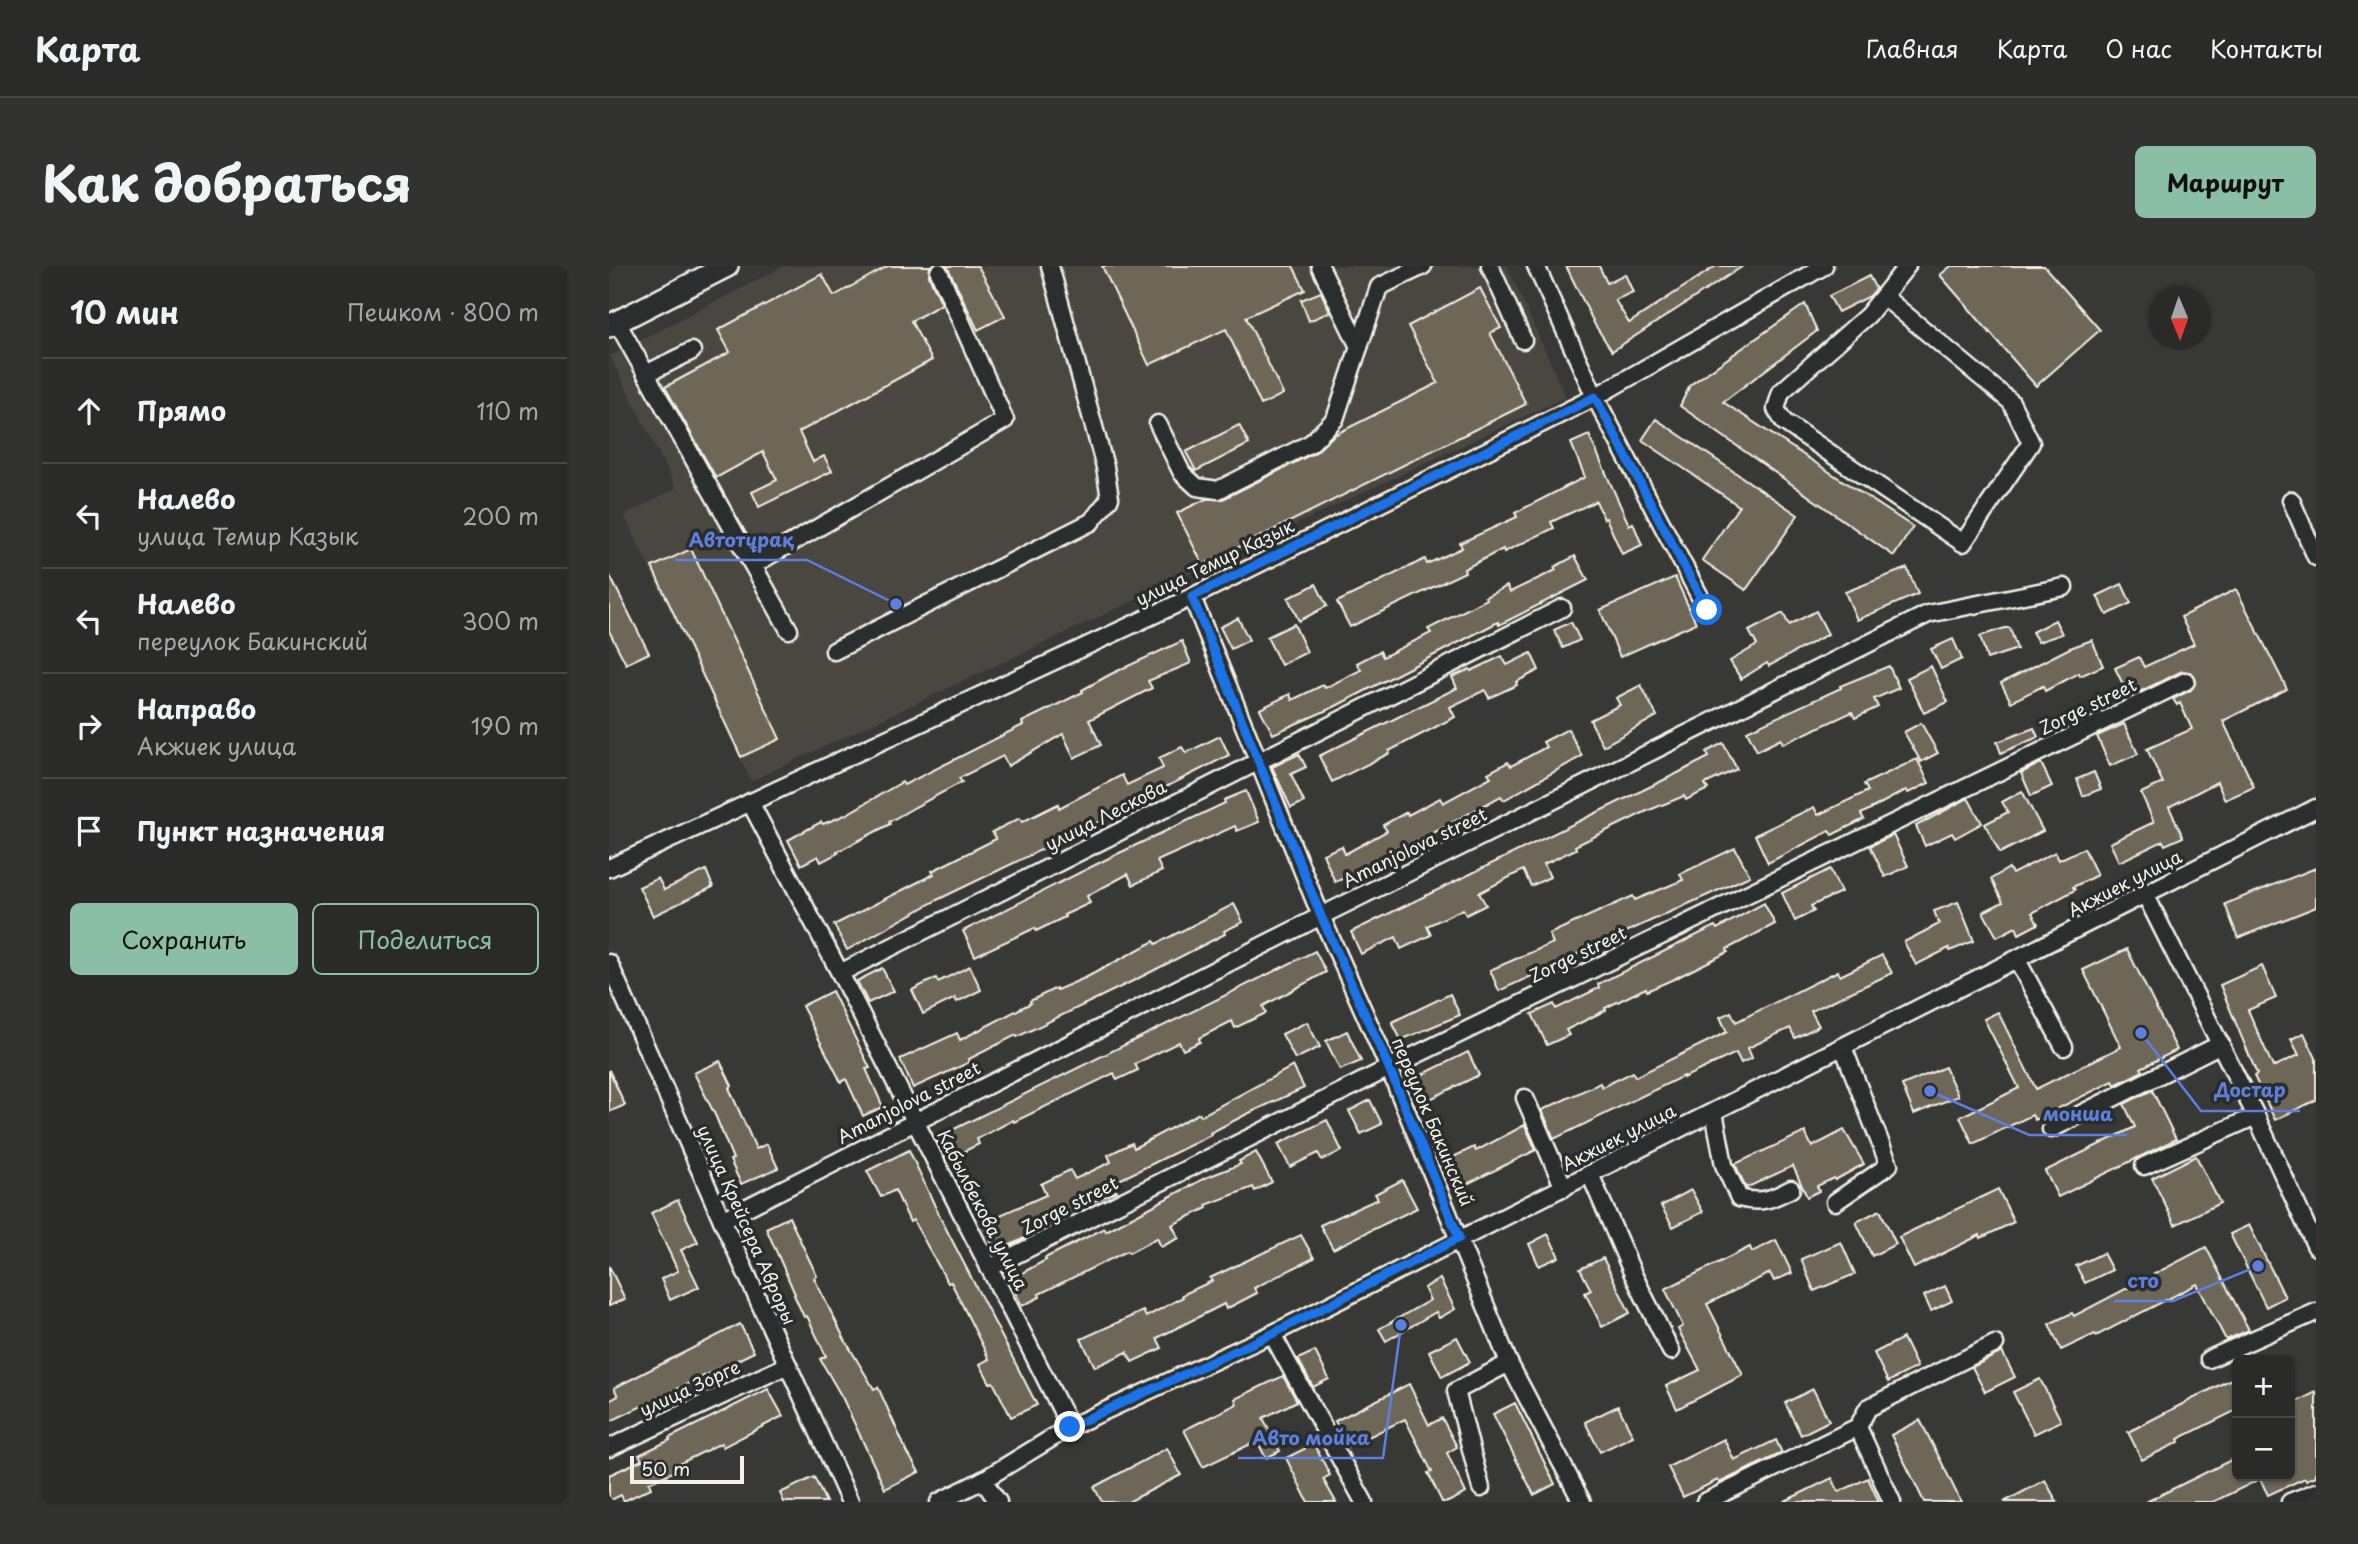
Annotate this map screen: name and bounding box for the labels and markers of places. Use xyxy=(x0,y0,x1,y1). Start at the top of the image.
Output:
callout: Автотұрақ xyxy=(675,520,807,560)
callout: Достар xyxy=(2201,1071,2300,1111)
callout: монша xyxy=(2029,1095,2127,1135)
callout: сто xyxy=(2114,1261,2173,1301)
callout: Авто мойка xyxy=(1238,1418,1383,1458)

